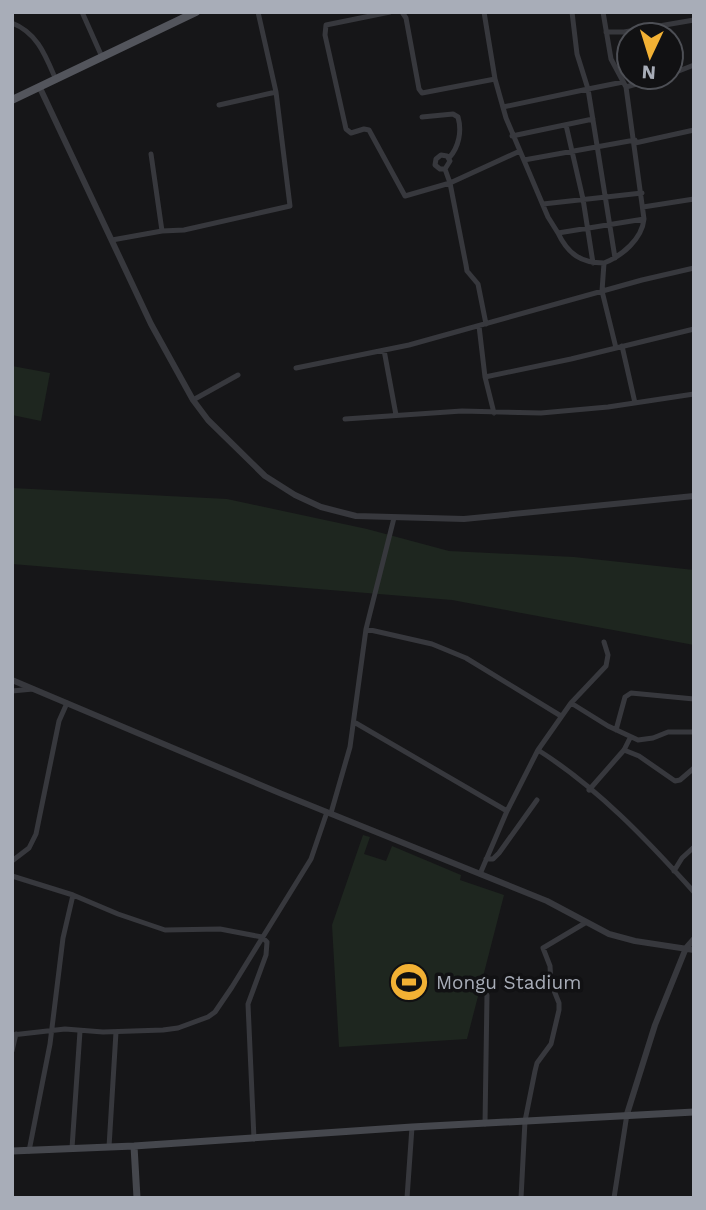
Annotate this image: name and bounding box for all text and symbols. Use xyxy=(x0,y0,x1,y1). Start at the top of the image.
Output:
north arrow xyxy=(615,21,685,91)
text: N xyxy=(641,60,657,84)
sports icon: Mongu Stadium xyxy=(388,961,430,1003)
place label: Mongu Stadium xyxy=(436,971,581,994)

